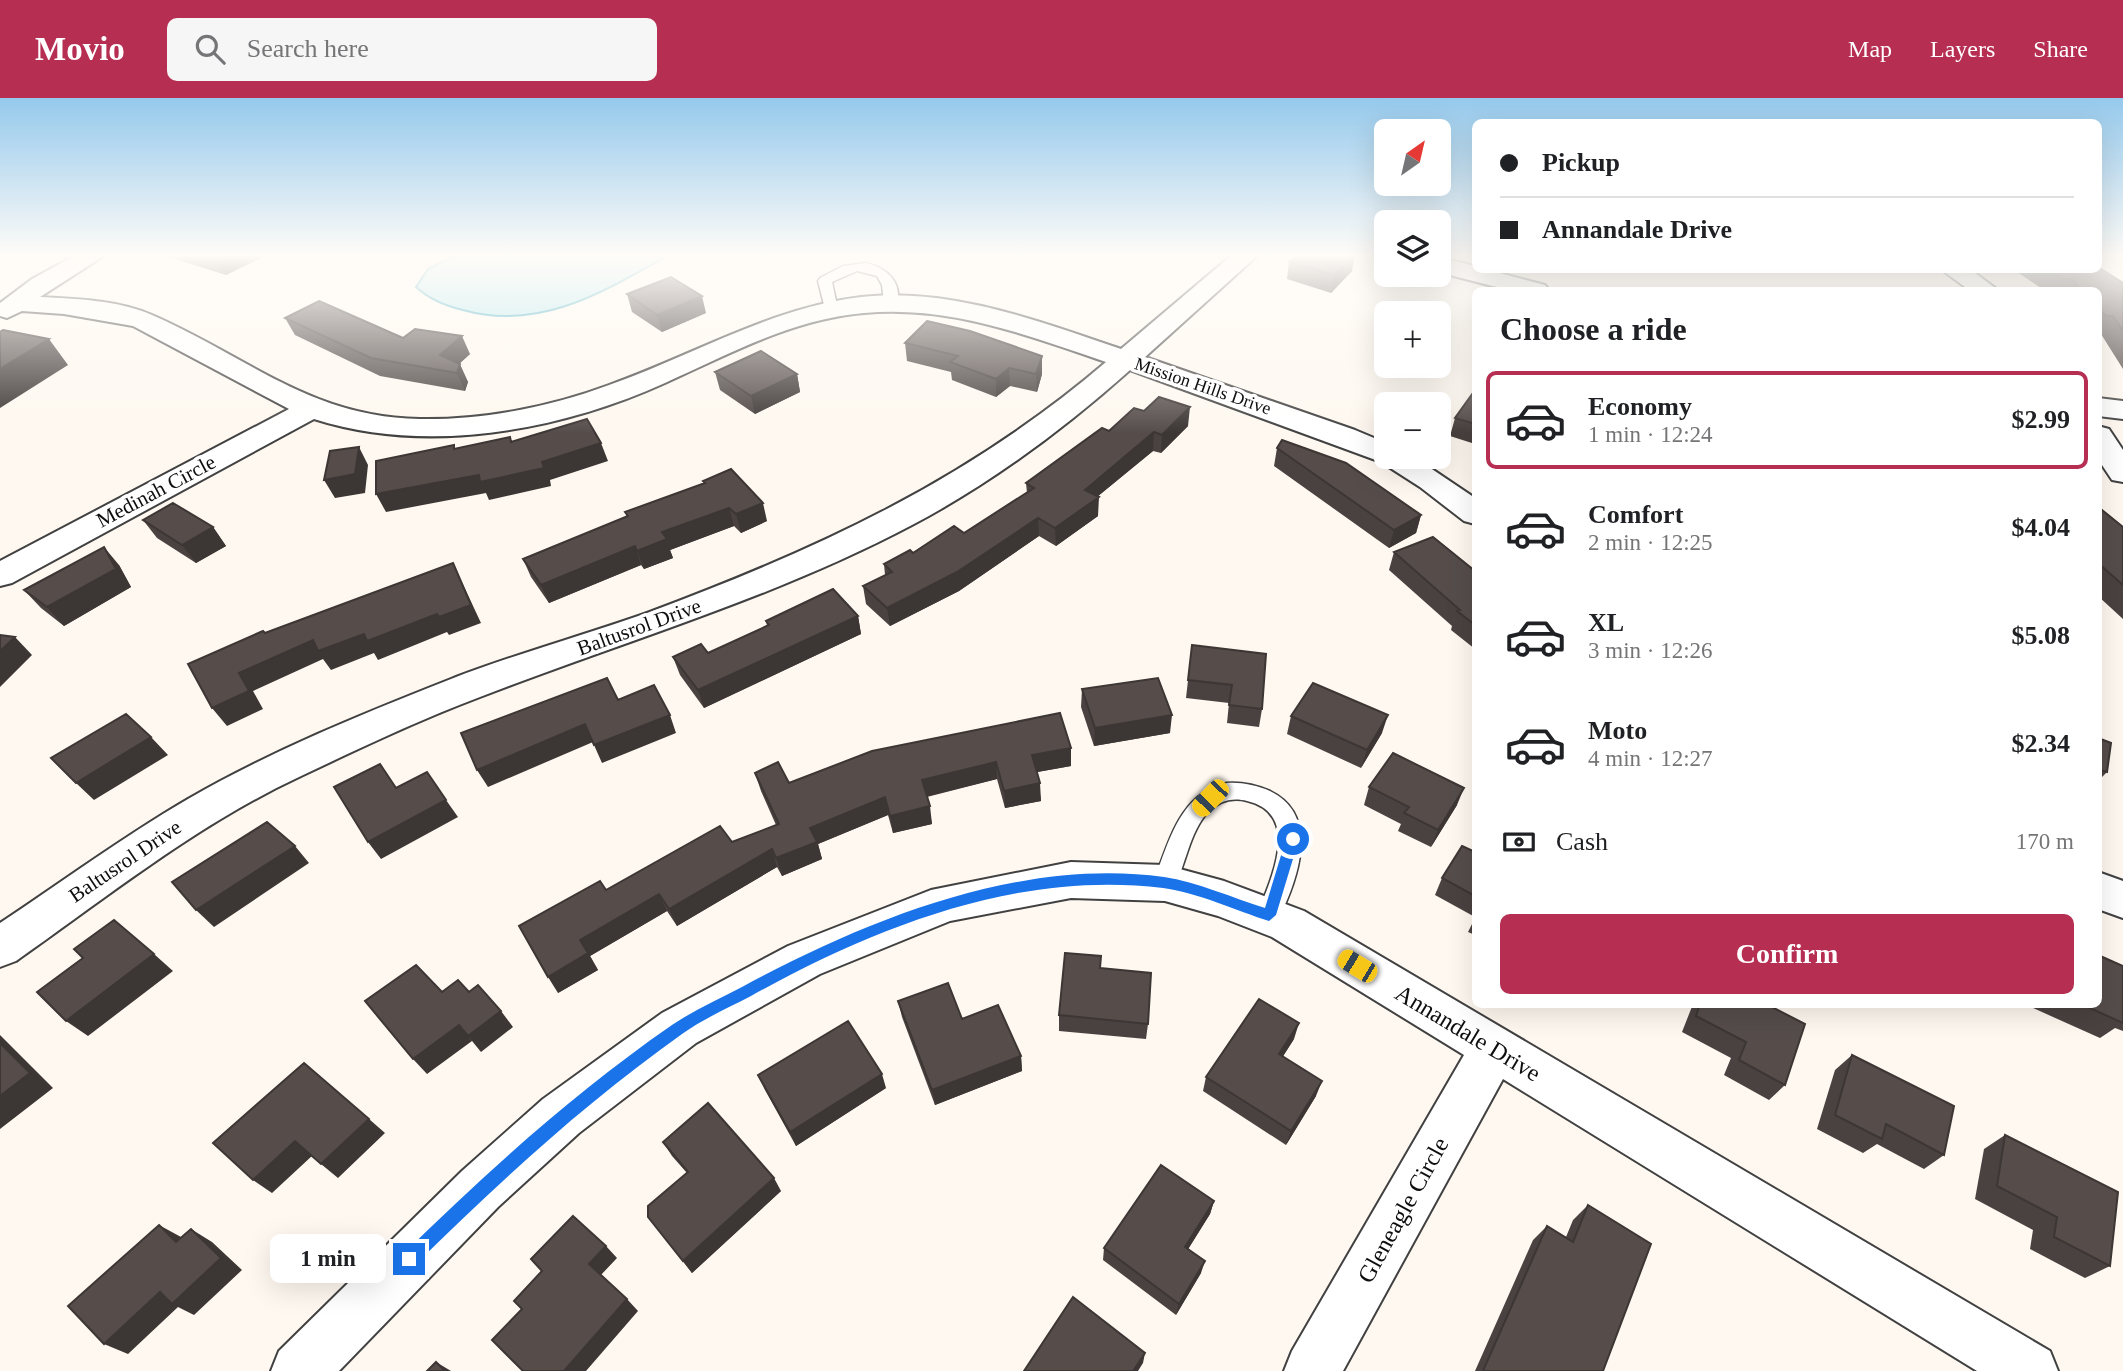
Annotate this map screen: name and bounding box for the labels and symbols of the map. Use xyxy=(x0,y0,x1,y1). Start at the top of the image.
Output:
north arrow xyxy=(1374,119,1451,196)
street label: Mission Hills Drive xyxy=(1132,353,1274,419)
street label: Medinah Circle xyxy=(92,450,220,532)
street label: Baltusrol Drive xyxy=(574,593,704,661)
car xyxy=(1188,776,1233,820)
street label: Baltusrol Drive xyxy=(64,815,186,907)
route start xyxy=(1277,823,1309,855)
car xyxy=(1334,946,1381,986)
street label: Annandale Drive xyxy=(1391,979,1545,1087)
street label: Gleneagle Circle xyxy=(1352,1133,1454,1287)
callout: 1 min xyxy=(269,1234,384,1284)
route end xyxy=(393,1243,425,1275)

